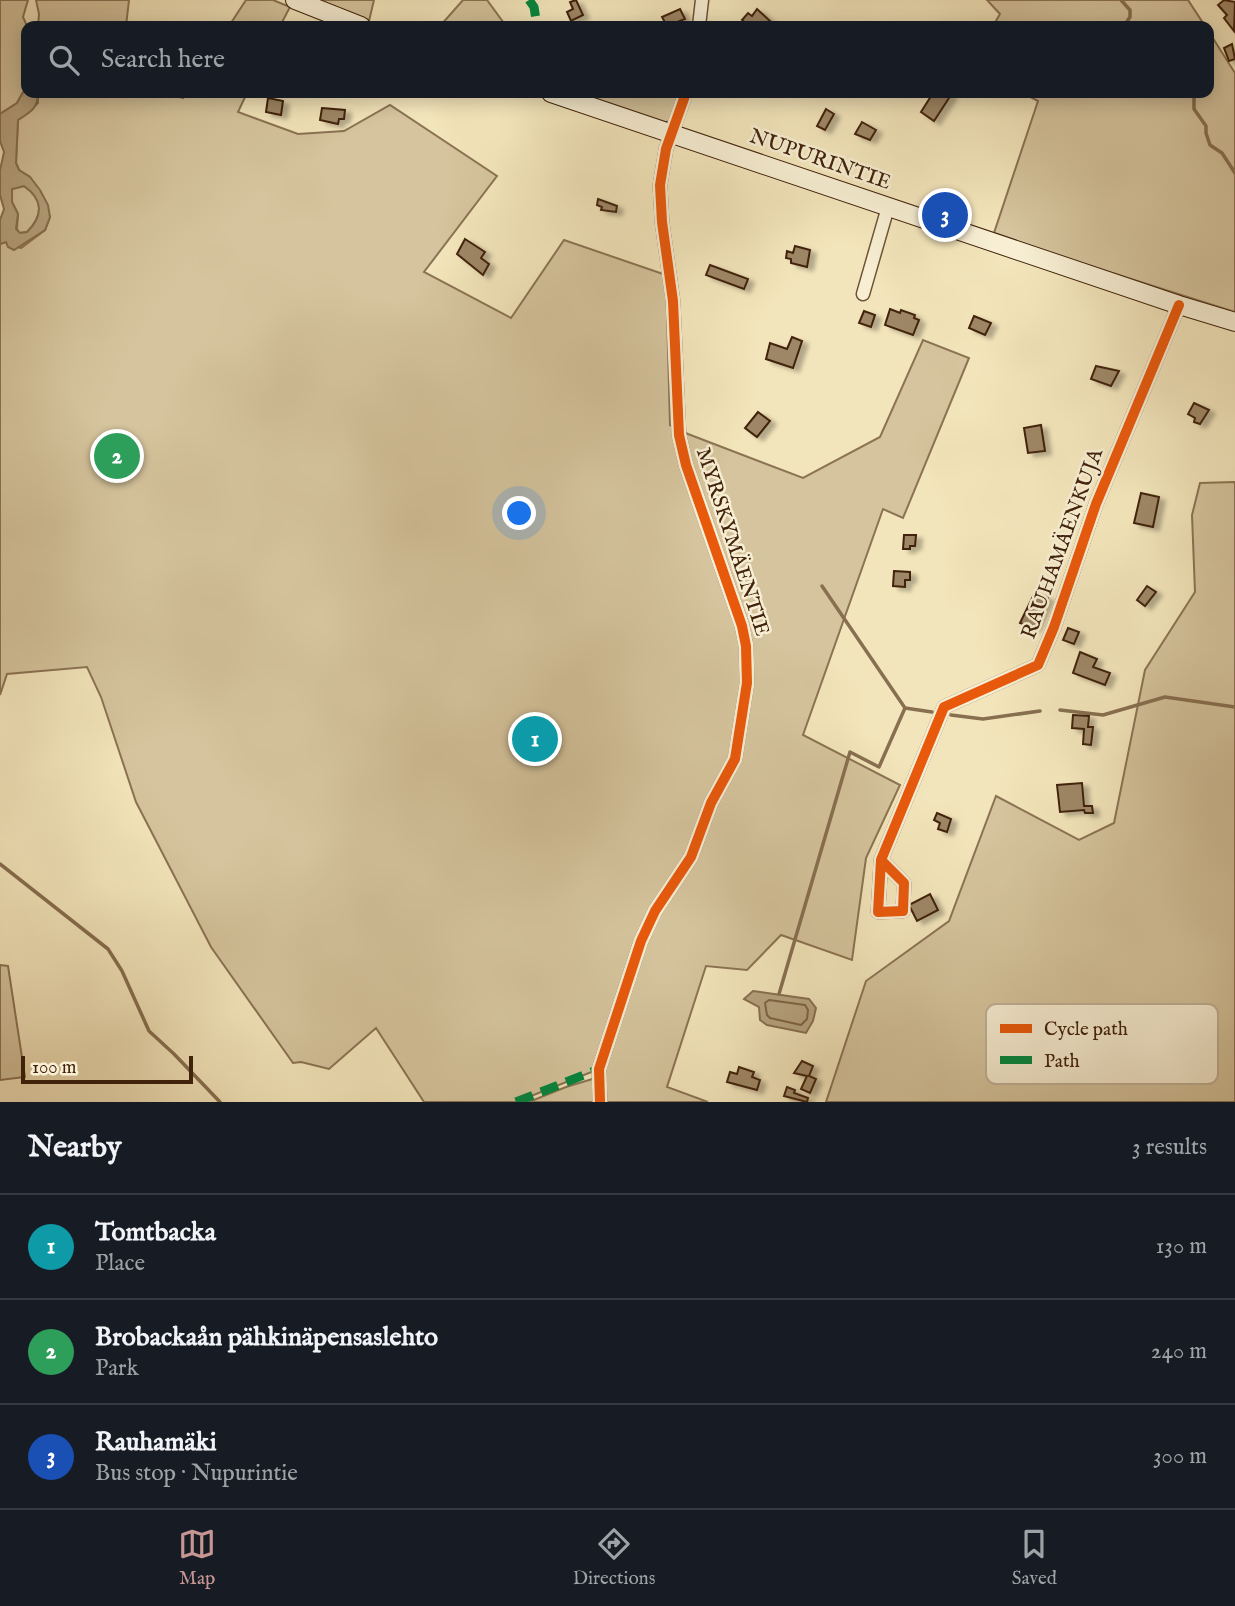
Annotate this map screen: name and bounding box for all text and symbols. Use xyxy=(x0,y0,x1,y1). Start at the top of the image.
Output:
search box xyxy=(21,21,1214,98)
icon: search xyxy=(45,41,83,79)
text: Search here xyxy=(101,43,225,76)
street label: NUPURINTIE xyxy=(746,123,894,197)
pin: 3 xyxy=(922,189,968,241)
pin: 2 xyxy=(94,430,140,482)
street label: MYRSKYMÄENTIE xyxy=(689,444,776,640)
street label: RAUHAMÄENKUJA xyxy=(1015,444,1110,643)
your location xyxy=(502,496,536,530)
pin: 1 xyxy=(512,713,558,765)
legend xyxy=(986,1004,1218,1084)
text: Cycle path xyxy=(1044,1018,1128,1042)
text: Path xyxy=(1044,1050,1080,1074)
scale bar xyxy=(21,1053,192,1085)
text: 100 m xyxy=(32,1056,76,1080)
text: Nearby xyxy=(28,1129,121,1167)
text: 3 results xyxy=(1132,1133,1207,1162)
text: Tomtbacka xyxy=(95,1216,216,1249)
text: 1 xyxy=(47,1232,55,1261)
text: 130 m xyxy=(1156,1232,1207,1261)
text: Place xyxy=(95,1249,145,1278)
text: Brobackaån pähkinäpensaslehto xyxy=(95,1321,438,1354)
text: 2 xyxy=(46,1337,56,1366)
text: 240 m xyxy=(1151,1337,1207,1366)
text: Park xyxy=(95,1354,139,1383)
text: Rauhamäki xyxy=(95,1426,217,1459)
text: 3 xyxy=(47,1442,55,1471)
text: 300 m xyxy=(1153,1442,1207,1471)
text: Bus stop · Nupurintie xyxy=(95,1459,298,1488)
tab: Map xyxy=(178,1525,216,1591)
tab: Directions xyxy=(573,1525,655,1591)
tab: Saved xyxy=(1012,1525,1057,1591)

